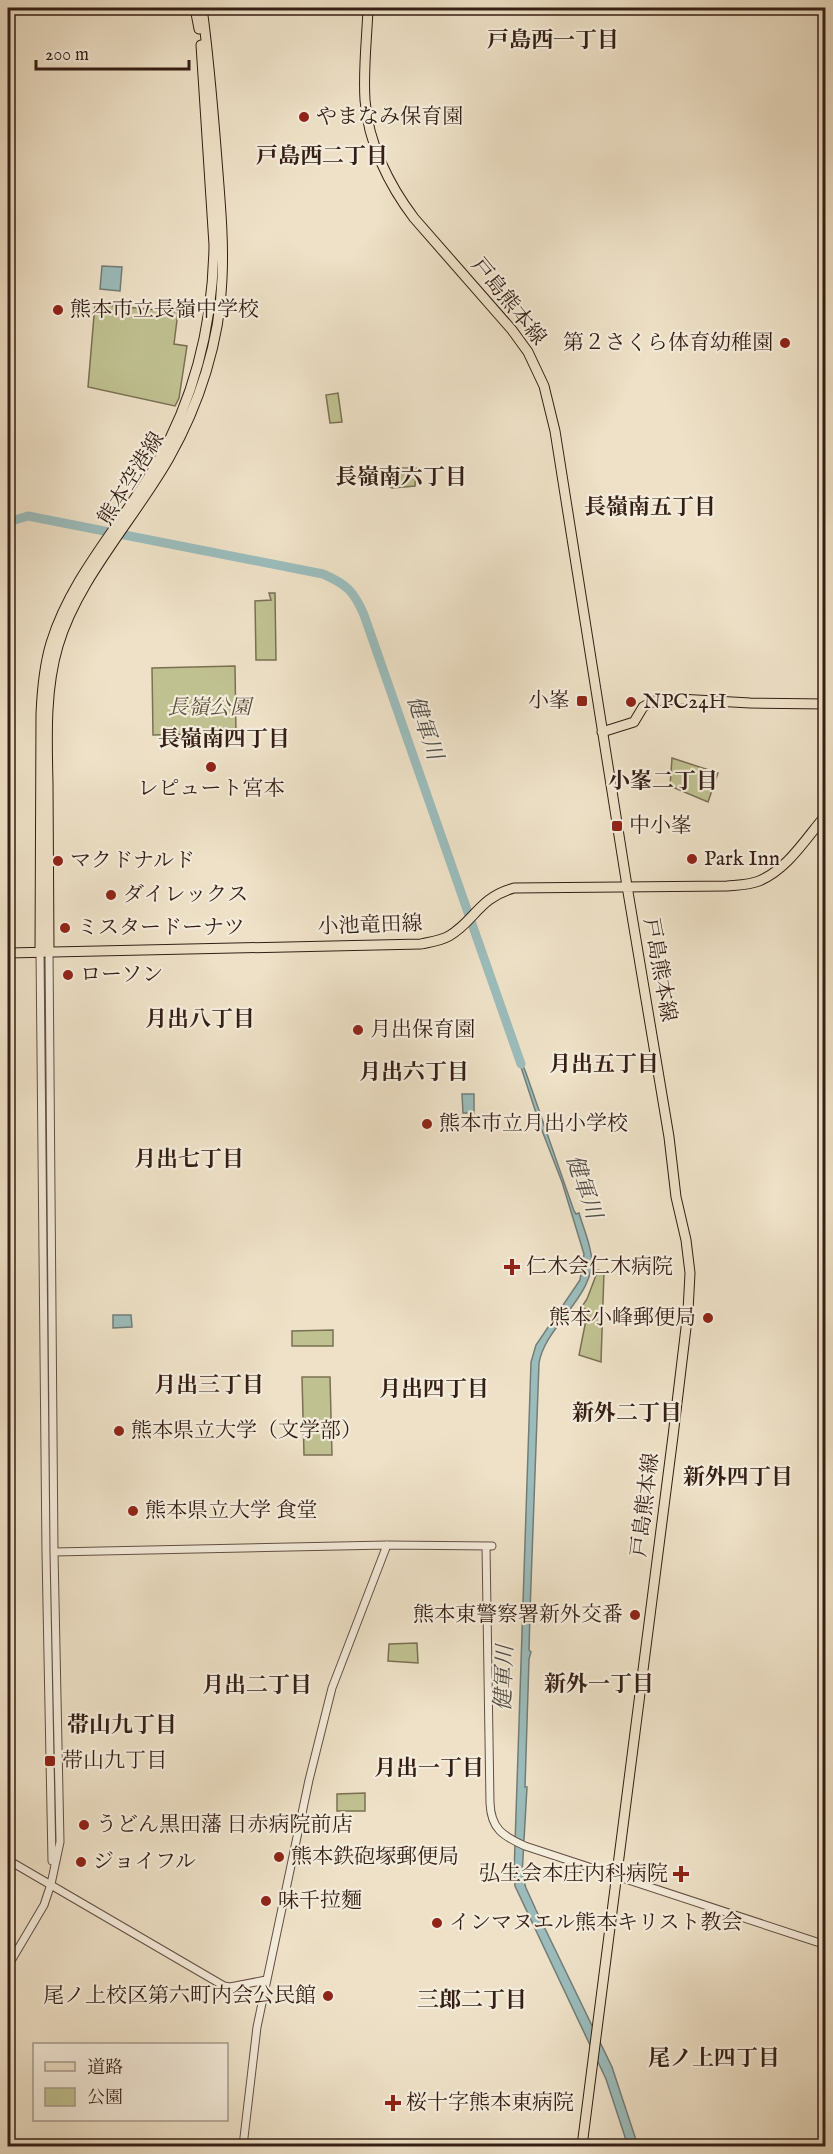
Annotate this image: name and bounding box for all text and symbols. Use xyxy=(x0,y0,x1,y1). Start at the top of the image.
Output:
district label: 戸島西一丁目 xyxy=(487,27,619,55)
scale bar xyxy=(36,33,189,71)
text: 200 m xyxy=(45,44,89,67)
place label: やまなみ保育園 xyxy=(316,104,463,131)
marker: やまなみ保育園 xyxy=(297,110,311,124)
district label: 戸島西二丁目 xyxy=(256,143,388,171)
street label: 戸島熊本線 xyxy=(464,253,552,351)
place label: 熊本市立長嶺中学校 xyxy=(70,297,259,324)
marker: 熊本市立長嶺中学校 xyxy=(51,303,65,317)
place label: 第２さくら体育幼稚園 xyxy=(563,330,773,357)
marker: 第２さくら体育幼稚園 xyxy=(778,336,792,350)
street label: 熊本空港線 xyxy=(93,427,171,531)
district label: 長嶺南六丁目 xyxy=(335,464,467,492)
district label: 長嶺南五丁目 xyxy=(584,494,716,522)
place label: 小峯 xyxy=(528,688,570,715)
place label: NPC24H xyxy=(643,689,727,716)
water label: 健軍川 xyxy=(400,692,449,766)
marker: 小峯 xyxy=(575,694,589,708)
park label: 長嶺公園 xyxy=(167,695,254,722)
marker: NPC24H xyxy=(624,695,638,709)
district label: 長嶺南四丁目 xyxy=(158,726,290,754)
marker: レピュート宮本 xyxy=(204,760,218,774)
district label: 小峯二丁目 xyxy=(608,768,718,796)
place label: レピュート宮本 xyxy=(138,776,285,803)
place label: 中小峯 xyxy=(629,813,692,840)
marker: 中小峯 xyxy=(610,819,624,833)
place label: Park Inn xyxy=(704,846,780,873)
place label: マクドナルド xyxy=(70,848,195,875)
marker: Park Inn xyxy=(685,852,699,866)
marker: マクドナルド xyxy=(51,854,65,868)
place label: ダイレックス xyxy=(123,882,248,909)
marker: ダイレックス xyxy=(104,888,118,902)
street label: 小池竜田線 xyxy=(317,911,423,941)
place label: ミスタードーナツ xyxy=(77,915,245,942)
street label: 戸島熊本線 xyxy=(637,916,681,1024)
marker: ミスタードーナツ xyxy=(58,921,72,935)
place label: ローソン xyxy=(80,962,163,989)
marker: ローソン xyxy=(61,968,75,982)
district label: 月出八丁目 xyxy=(145,1006,255,1034)
place label: 月出保育園 xyxy=(370,1017,475,1044)
marker: 月出保育園 xyxy=(351,1023,365,1037)
district label: 月出五丁目 xyxy=(549,1051,659,1079)
district label: 月出六丁目 xyxy=(359,1059,469,1087)
place label: 熊本市立月出小学校 xyxy=(439,1111,628,1138)
marker: 熊本市立月出小学校 xyxy=(420,1117,434,1131)
district label: 月出七丁目 xyxy=(134,1146,244,1174)
water label: 健軍川 xyxy=(559,1151,608,1225)
place label: 仁木会仁木病院 xyxy=(526,1254,673,1281)
marker: 仁木会仁木病院 xyxy=(503,1258,521,1276)
place label: 熊本小峰郵便局 xyxy=(549,1305,696,1332)
marker: 熊本小峰郵便局 xyxy=(701,1311,715,1325)
district label: 月出三丁目 xyxy=(154,1372,264,1400)
district label: 月出四丁目 xyxy=(379,1376,489,1404)
district label: 新外二丁目 xyxy=(572,1400,682,1428)
place label: 熊本県立大学（文学部） xyxy=(131,1418,362,1445)
marker: 熊本県立大学（文学部） xyxy=(112,1424,126,1438)
street label: 戸島熊本線 xyxy=(626,1451,666,1559)
district label: 新外四丁目 xyxy=(683,1464,793,1492)
place label: 熊本県立大学 食堂 xyxy=(145,1498,318,1525)
marker: 熊本県立大学 食堂 xyxy=(126,1504,140,1518)
place label: 熊本東警察署新外交番 xyxy=(413,1602,623,1629)
marker: 熊本東警察署新外交番 xyxy=(628,1608,642,1622)
water label: 健軍川 xyxy=(490,1643,520,1711)
district label: 新外一丁目 xyxy=(544,1671,654,1699)
district label: 月出二丁目 xyxy=(202,1672,312,1700)
district label: 帯山九丁目 xyxy=(67,1712,177,1740)
place label: 帯山九丁目 xyxy=(62,1748,167,1775)
marker: 帯山九丁目 xyxy=(43,1754,57,1768)
district label: 月出一丁目 xyxy=(374,1755,484,1783)
place label: うどん黒田藩 日赤病院前店 xyxy=(96,1812,353,1839)
marker: うどん黒田藩 日赤病院前店 xyxy=(77,1818,91,1832)
place label: 熊本鉄砲塚郵便局 xyxy=(291,1844,459,1871)
place label: ジョイフル xyxy=(93,1849,196,1876)
marker: 熊本鉄砲塚郵便局 xyxy=(272,1850,286,1864)
marker: ジョイフル xyxy=(74,1855,88,1869)
place label: 弘生会本庄内科病院 xyxy=(479,1861,668,1888)
marker: 弘生会本庄内科病院 xyxy=(672,1865,690,1883)
place label: 味千拉麵 xyxy=(278,1888,362,1915)
marker: 味千拉麵 xyxy=(259,1894,273,1908)
place label: インマヌエル熊本キリスト教会 xyxy=(449,1910,743,1937)
marker: インマヌエル熊本キリスト教会 xyxy=(430,1916,444,1930)
place label: 尾ノ上校区第六町内会公民館 xyxy=(43,1983,316,2010)
district label: 三郎二丁目 xyxy=(417,1987,527,2015)
marker: 尾ノ上校区第六町内会公民館 xyxy=(321,1989,335,2003)
legend xyxy=(33,2043,228,2121)
district label: 尾ノ上四丁目 xyxy=(648,2045,780,2073)
text: 道路 xyxy=(87,2057,123,2080)
text: 公園 xyxy=(87,2087,123,2110)
place label: 桜十字熊本東病院 xyxy=(406,2090,574,2117)
marker: 桜十字熊本東病院 xyxy=(384,2094,402,2112)

